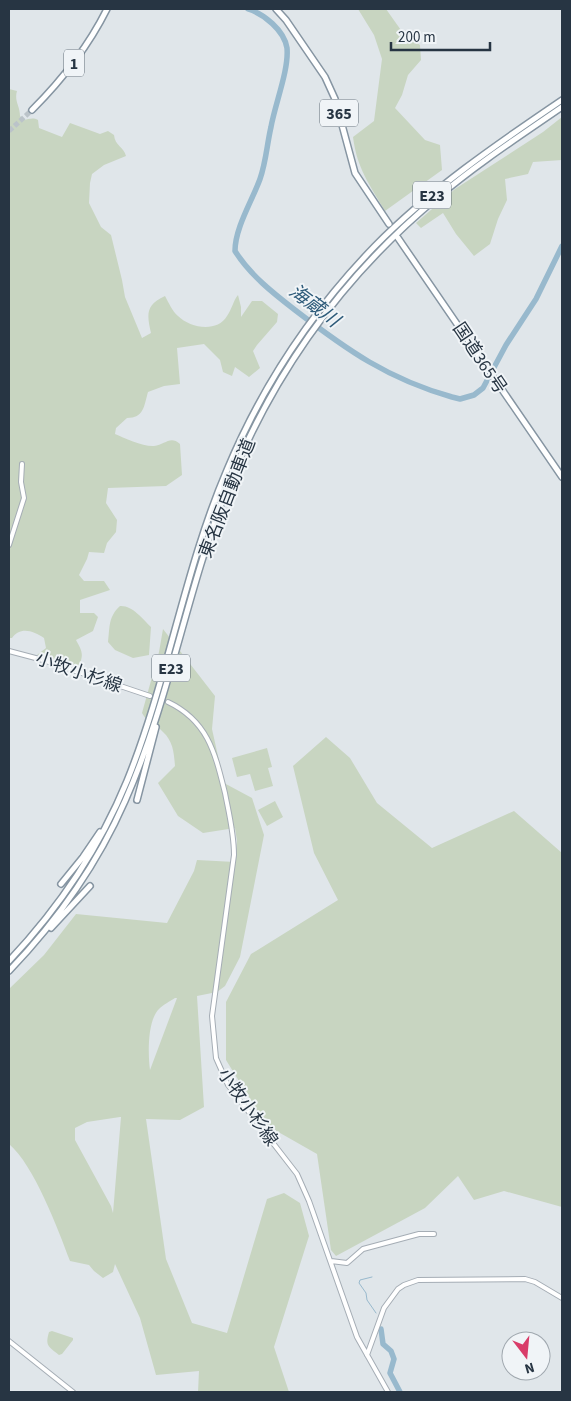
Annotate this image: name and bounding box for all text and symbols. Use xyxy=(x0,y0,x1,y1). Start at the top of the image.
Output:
scale bar xyxy=(391,20,490,52)
text: 200 m xyxy=(398,27,436,48)
road number: 1 xyxy=(64,49,84,76)
road number: 365 xyxy=(320,100,358,126)
road number: E23 xyxy=(413,182,451,208)
water label: 海蔵川 xyxy=(283,278,347,335)
street label: 国道365号 xyxy=(447,318,513,399)
street label: 東名阪自動車道 xyxy=(193,435,262,561)
street label: 小牧小杉線 xyxy=(32,646,125,699)
road number: E23 xyxy=(152,654,190,681)
street label: 小牧小杉線 xyxy=(212,1063,284,1151)
north arrow xyxy=(501,1331,551,1381)
text: N xyxy=(522,1357,537,1378)

